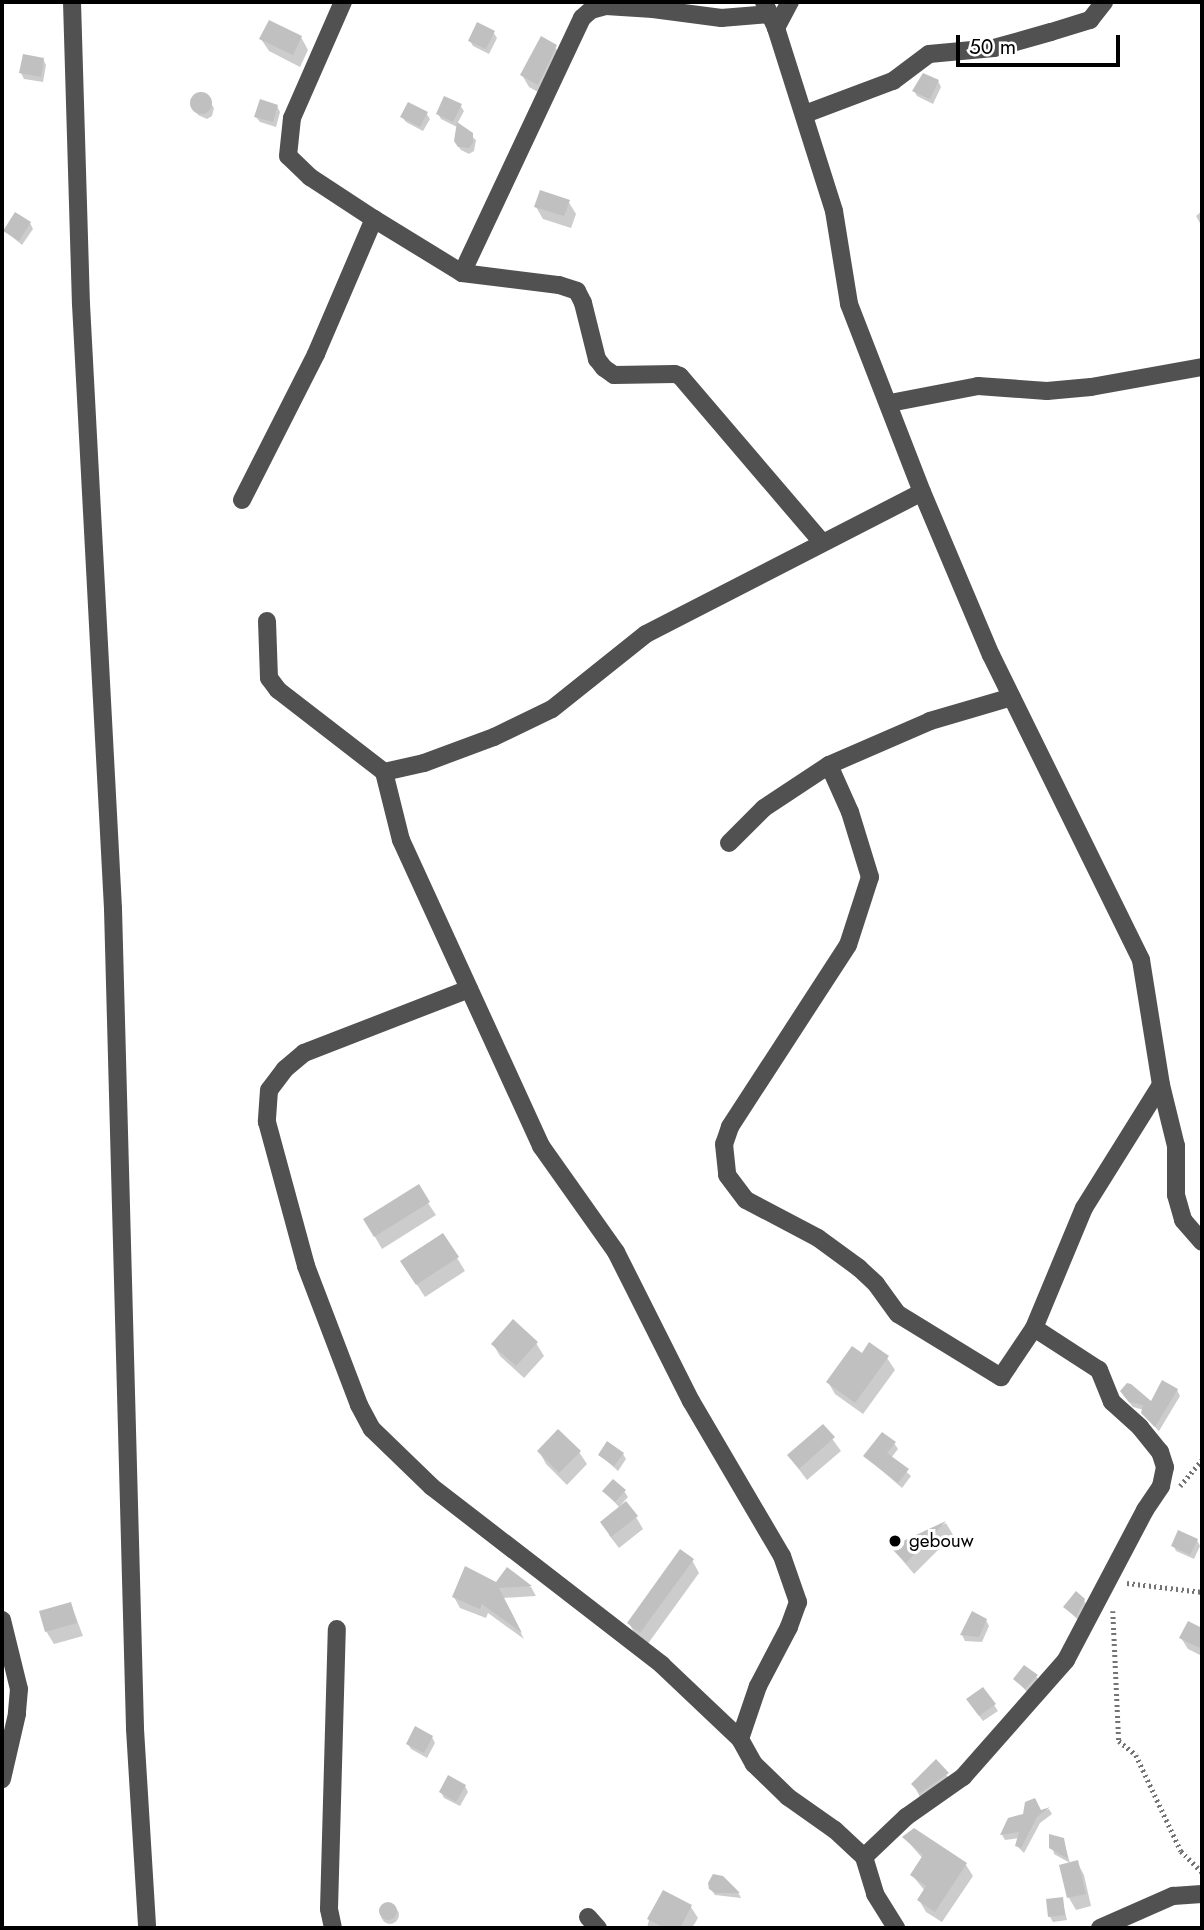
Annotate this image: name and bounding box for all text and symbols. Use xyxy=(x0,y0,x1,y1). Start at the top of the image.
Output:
scale bar xyxy=(959,21,1124,65)
text: 50 m xyxy=(969,32,1016,62)
place label: gebouw xyxy=(909,1530,974,1552)
marker: gebouw xyxy=(887,1533,903,1549)

